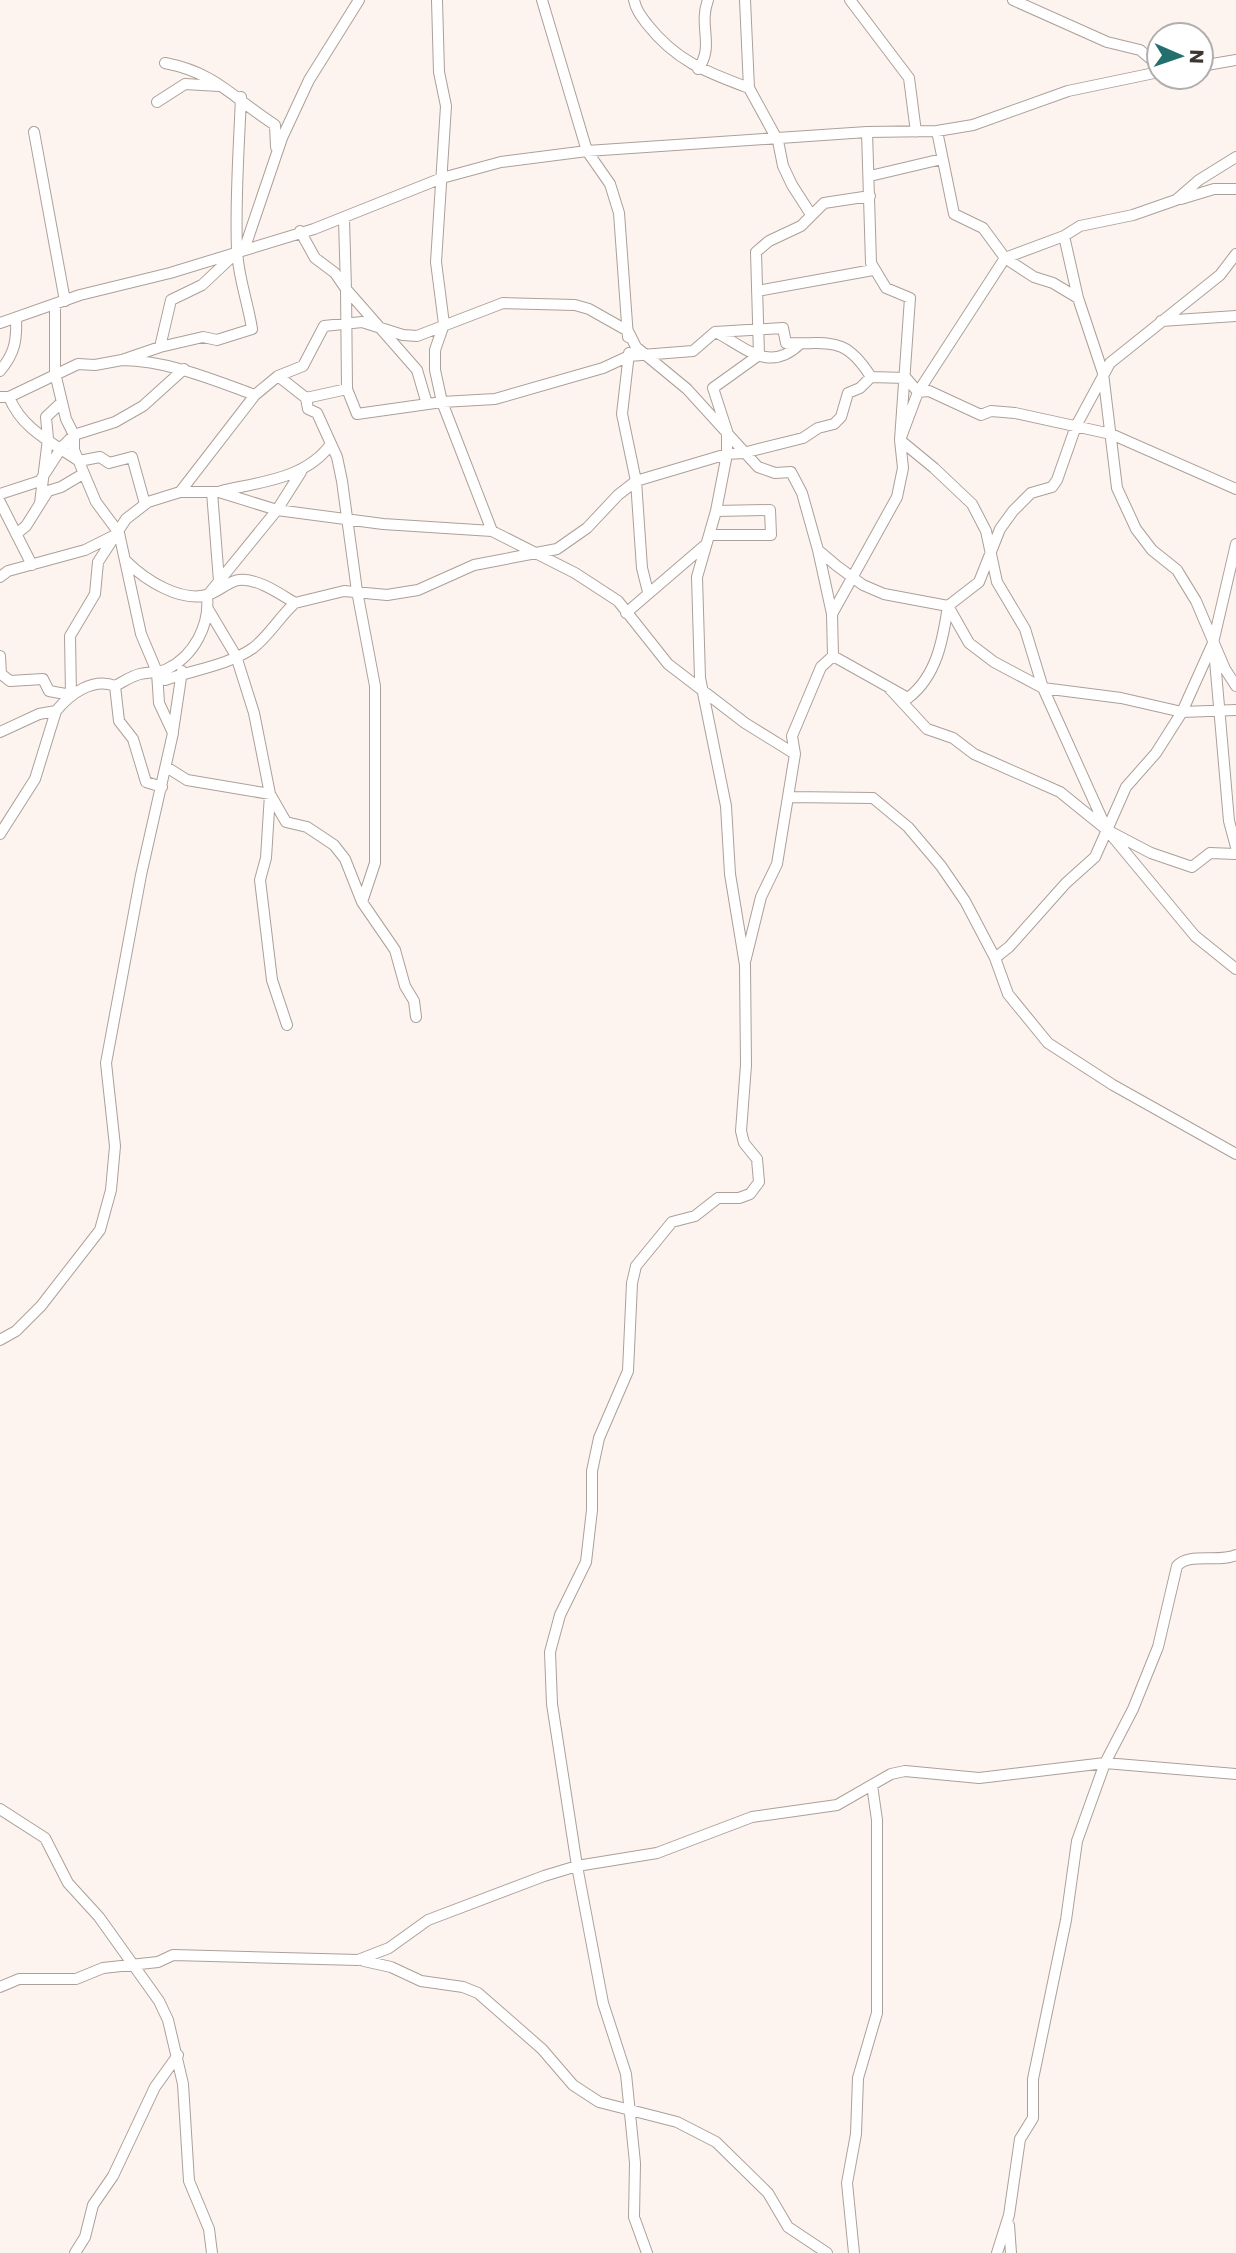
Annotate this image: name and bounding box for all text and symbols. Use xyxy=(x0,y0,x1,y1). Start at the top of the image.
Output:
north arrow xyxy=(1145,21,1215,91)
text: N xyxy=(1183,49,1210,64)

